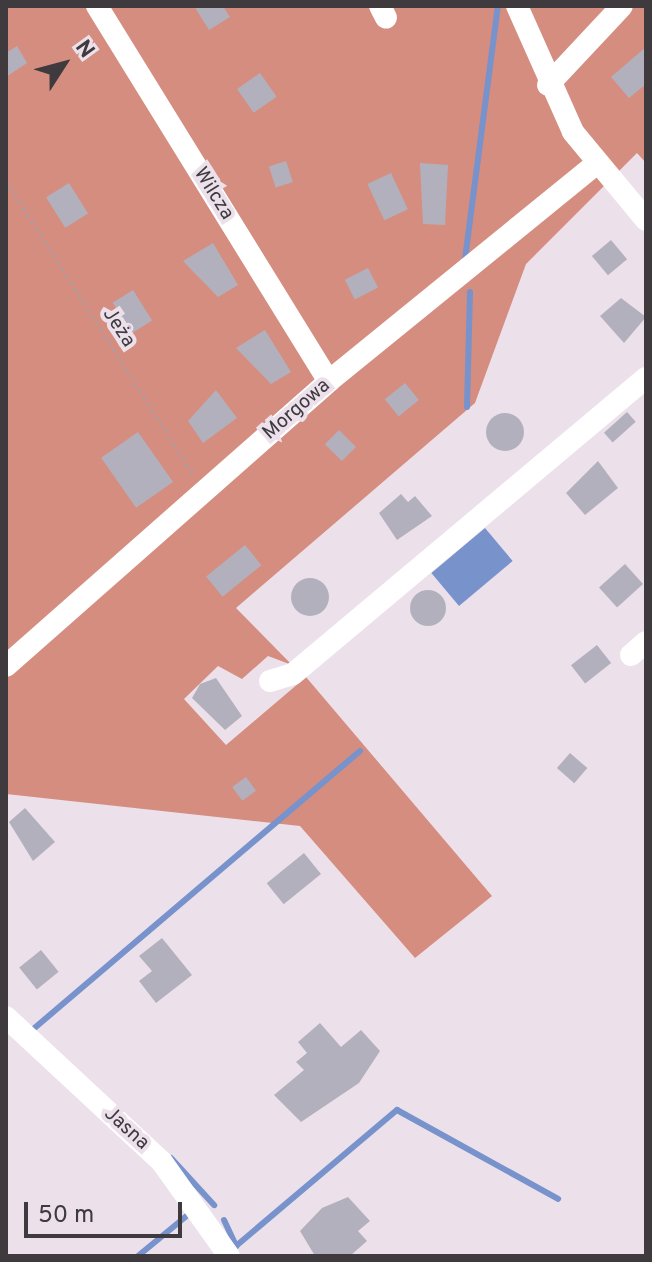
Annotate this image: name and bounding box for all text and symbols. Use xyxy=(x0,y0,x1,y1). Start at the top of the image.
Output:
north arrow xyxy=(24,24,104,104)
text: N xyxy=(68,35,99,64)
street label: Wilcza xyxy=(188,163,238,225)
street label: Jeża xyxy=(96,304,140,352)
street label: Morgowa xyxy=(258,374,336,446)
street label: Jasna xyxy=(98,1102,154,1156)
scale bar xyxy=(28,1186,186,1236)
text: 50 m xyxy=(38,1201,94,1231)

